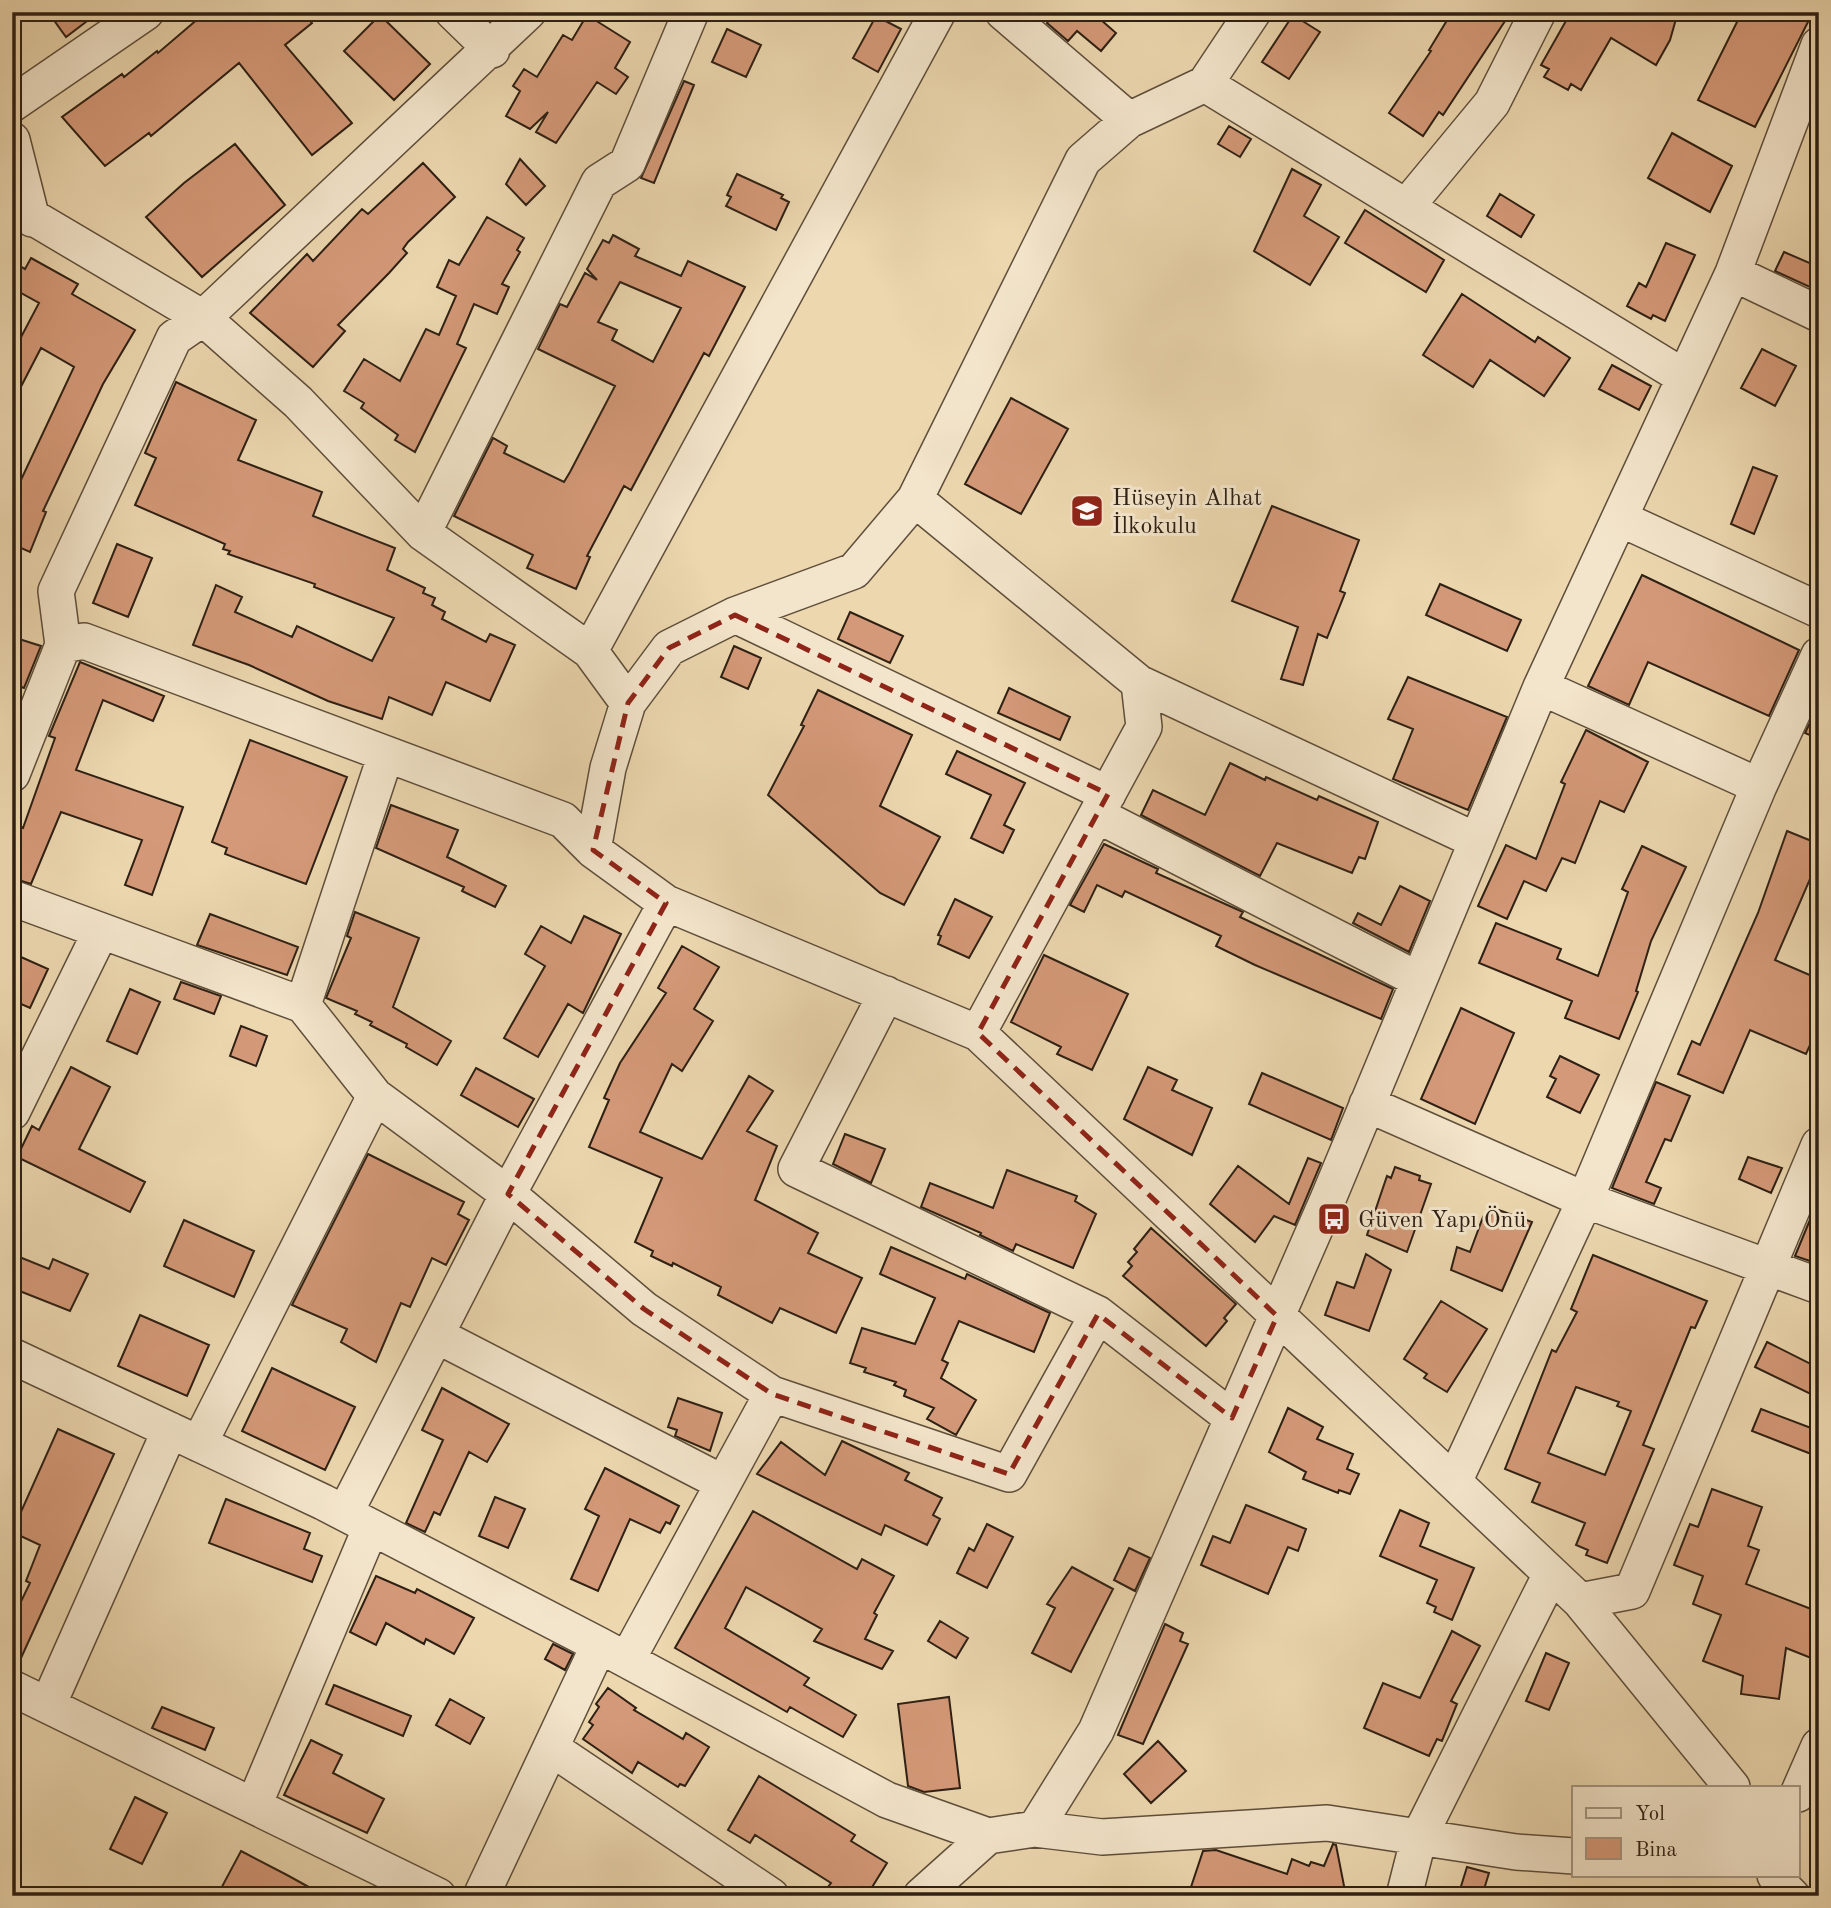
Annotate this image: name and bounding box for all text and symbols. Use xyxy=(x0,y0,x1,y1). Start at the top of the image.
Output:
place label: Hüseyin Alhat İlkokulu xyxy=(1112,487,1262,539)
school or university icon: Hüseyin Alhat İlkokulu xyxy=(1068,492,1106,530)
bus stop icon: Güven Yapı Önü xyxy=(1315,1200,1353,1238)
place label: Güven Yapı Önü xyxy=(1358,1205,1527,1233)
legend xyxy=(1572,1786,1800,1876)
text: Yol xyxy=(1635,1804,1665,1825)
text: Bina xyxy=(1635,1840,1677,1861)

